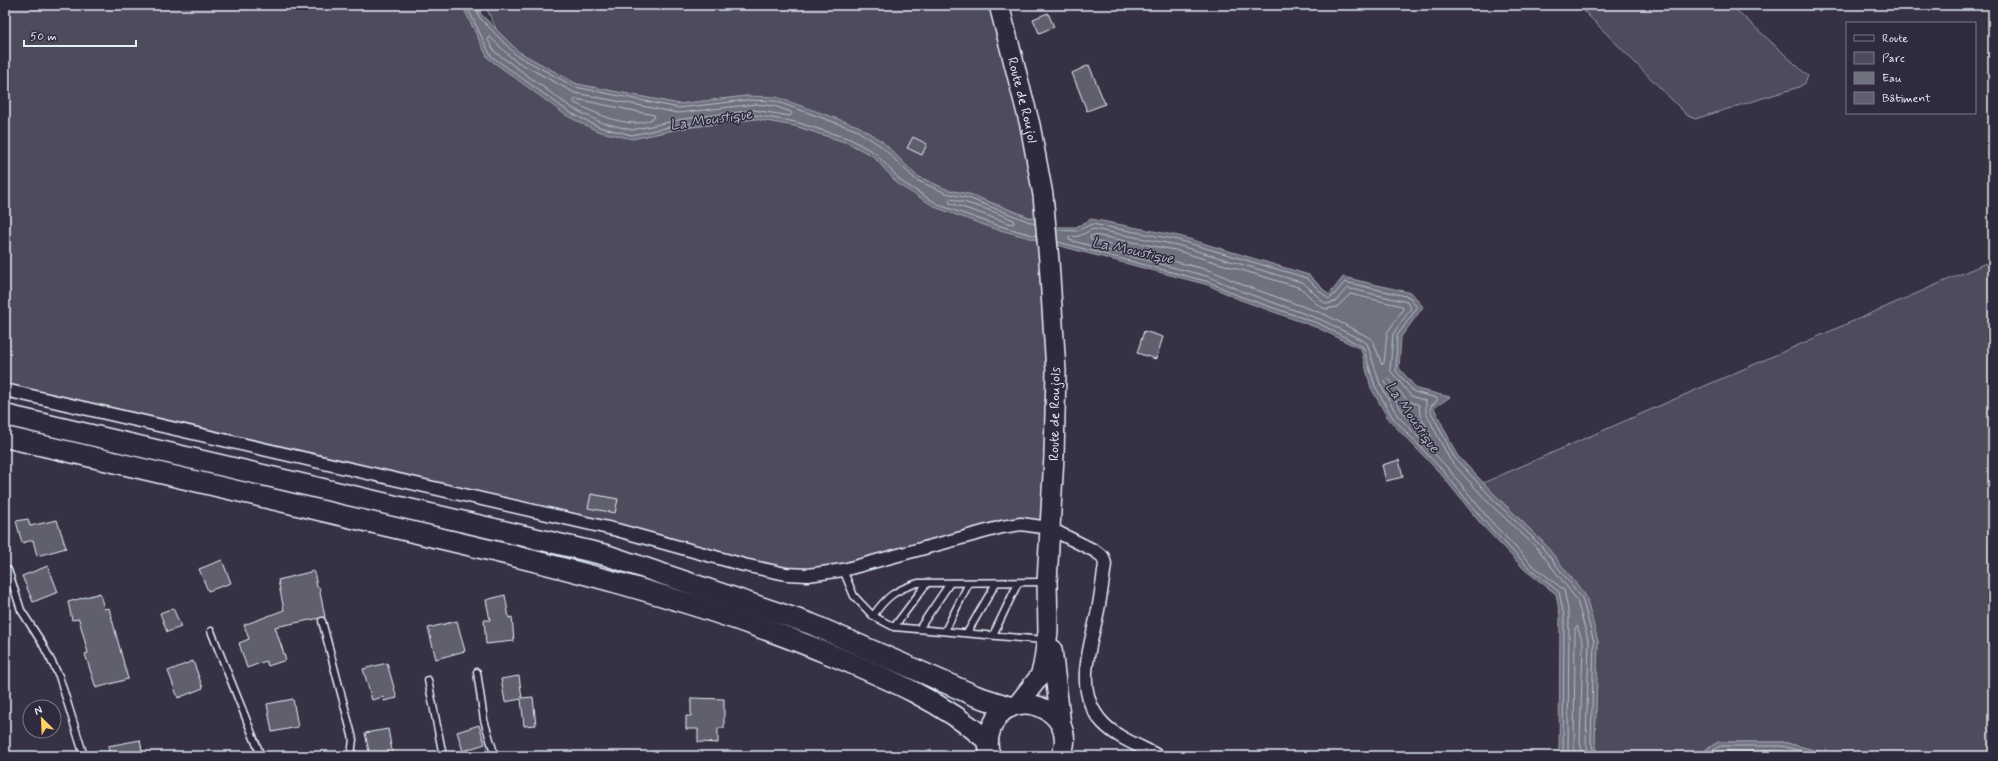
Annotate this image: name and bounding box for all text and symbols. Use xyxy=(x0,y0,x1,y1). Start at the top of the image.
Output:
scale bar xyxy=(24,22,136,48)
legend xyxy=(1846,22,1976,114)
text: 50 m xyxy=(30,29,57,45)
text: Route xyxy=(1882,31,1908,47)
text: Parc xyxy=(1882,51,1905,67)
street label: Route de Roujol xyxy=(1003,55,1041,145)
text: Eau xyxy=(1882,71,1902,87)
text: Bâtiment xyxy=(1882,91,1931,107)
water label: La Moustique xyxy=(669,104,755,136)
water label: La Moustique xyxy=(1090,233,1176,270)
street label: Route de Roujols xyxy=(1045,367,1065,461)
water label: La Moustique xyxy=(1380,378,1445,458)
north arrow xyxy=(22,699,62,739)
text: N xyxy=(32,703,45,719)

